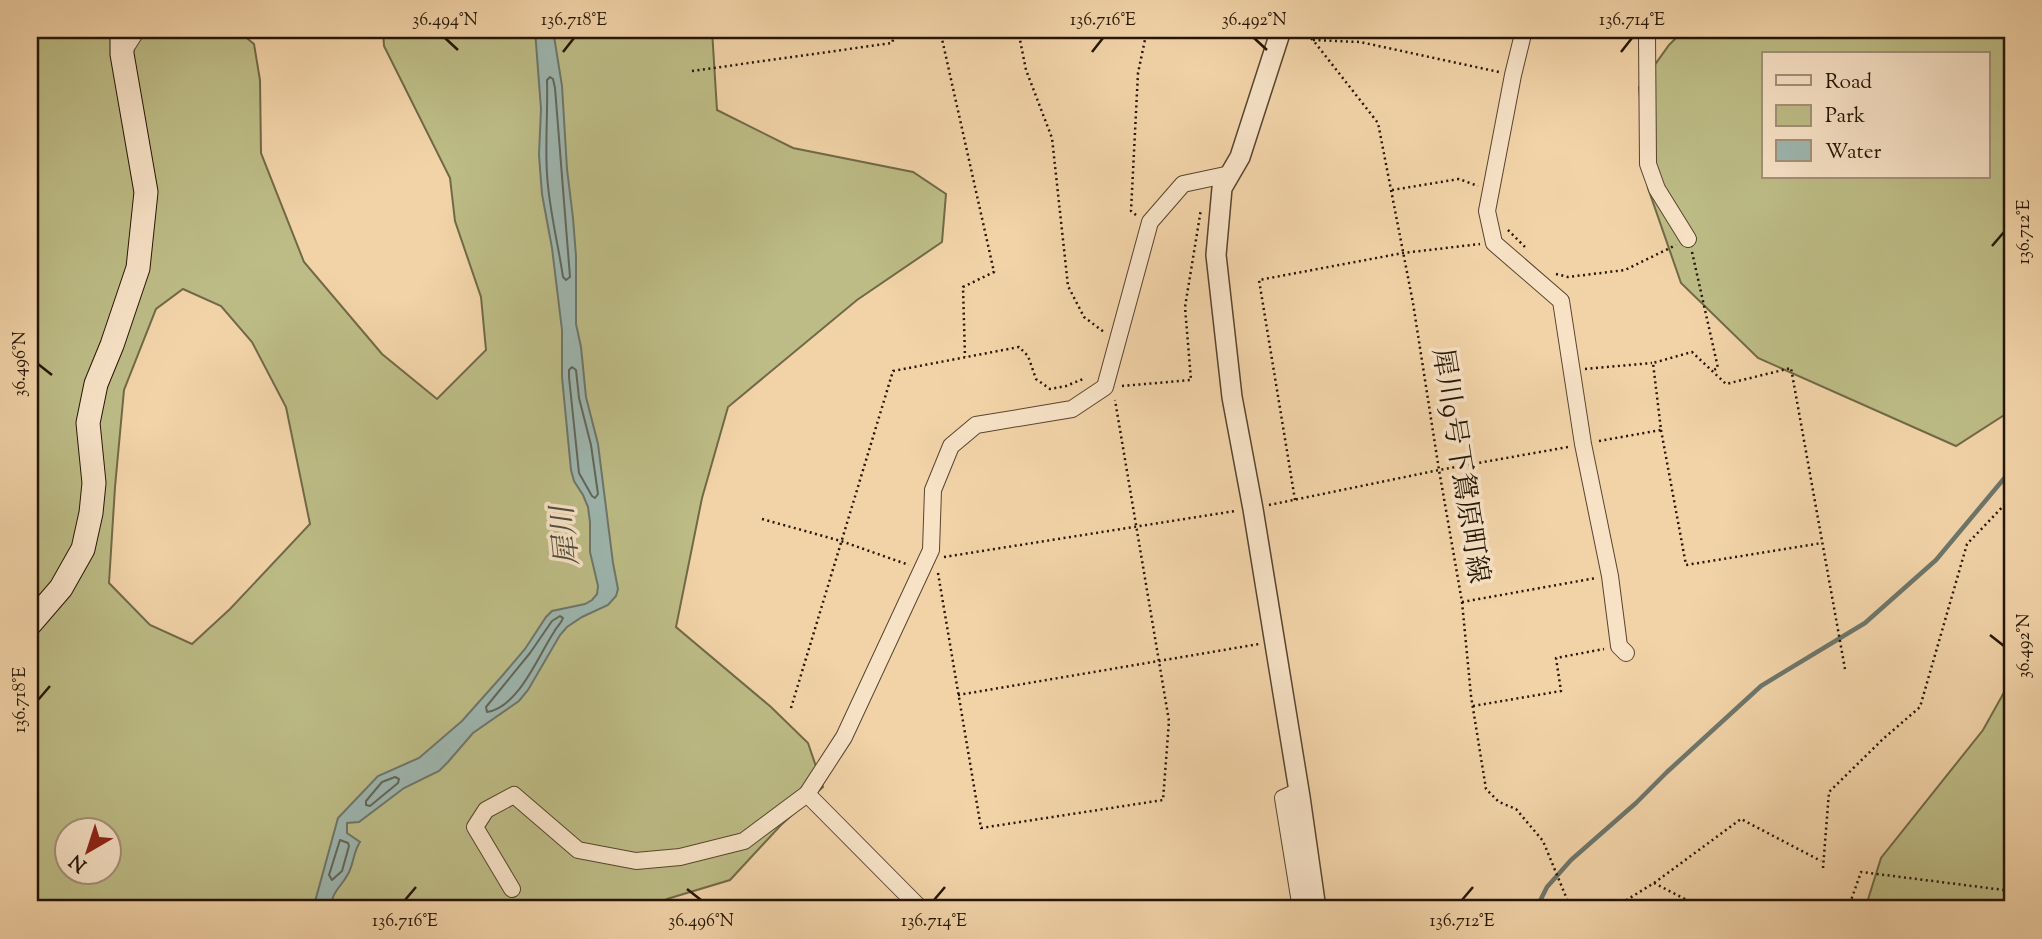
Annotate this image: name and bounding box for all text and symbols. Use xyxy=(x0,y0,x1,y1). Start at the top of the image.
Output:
text: 36.494°N xyxy=(412,8,478,34)
text: 136.718°E xyxy=(541,8,607,34)
text: 136.716°E xyxy=(1070,8,1136,34)
text: 36.492°N xyxy=(1222,8,1287,34)
text: 136.714°E xyxy=(1599,8,1665,34)
legend xyxy=(1762,52,1990,178)
text: Road xyxy=(1825,68,1872,98)
text: Park xyxy=(1825,102,1866,132)
text: Water xyxy=(1825,138,1882,168)
text: 136.712°E xyxy=(2012,199,2038,265)
text: 36.496°N xyxy=(8,331,34,397)
street label: 犀川9号下鴛原町線 xyxy=(1421,346,1497,586)
water label: 犀川 xyxy=(542,501,592,568)
text: 36.492°N xyxy=(2012,614,2038,679)
text: 136.718°E xyxy=(8,667,34,733)
north arrow xyxy=(52,816,122,886)
text: N xyxy=(64,847,93,878)
text: 136.716°E xyxy=(372,909,438,935)
text: 36.496°N xyxy=(668,909,734,935)
text: 136.714°E xyxy=(901,909,967,935)
text: 136.712°E xyxy=(1429,909,1495,935)

